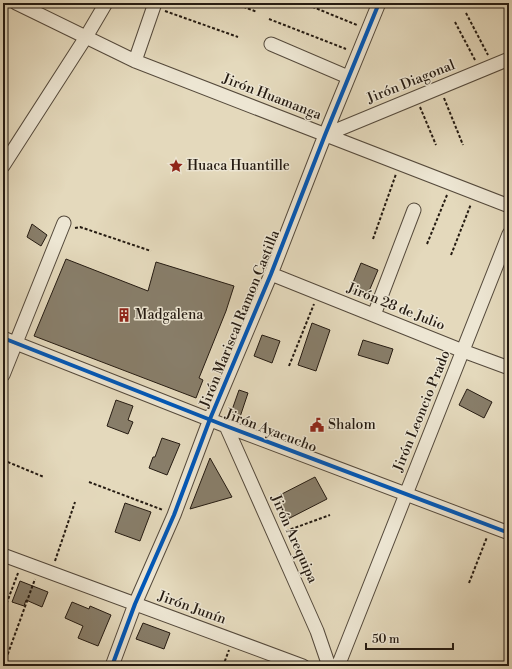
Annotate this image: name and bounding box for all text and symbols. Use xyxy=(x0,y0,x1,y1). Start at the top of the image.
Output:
street label: Jirón Diagonal xyxy=(363,56,458,108)
street label: Jirón Huamanga xyxy=(219,70,325,124)
place label: Huaca Huantille xyxy=(187,157,290,175)
place icon: Huaca Huantille xyxy=(168,158,184,174)
street label: Jirón Mariscal Ramon Castilla xyxy=(196,227,284,411)
street label: Jirón 28 de Julio xyxy=(343,279,448,335)
place label: Madgalena xyxy=(135,306,204,324)
building icon: Madgalena xyxy=(116,307,132,323)
street label: Jirón Leoncio Prado xyxy=(389,347,455,475)
street label: Jirón Ayacucho xyxy=(222,405,320,457)
place label: Shalom xyxy=(328,416,376,434)
public building icon: Shalom xyxy=(309,417,325,433)
street label: Jirón Arequipa xyxy=(266,491,322,587)
street label: Jirón Junín xyxy=(154,587,229,629)
scale bar xyxy=(366,625,453,651)
text: 50 m xyxy=(372,632,400,647)

